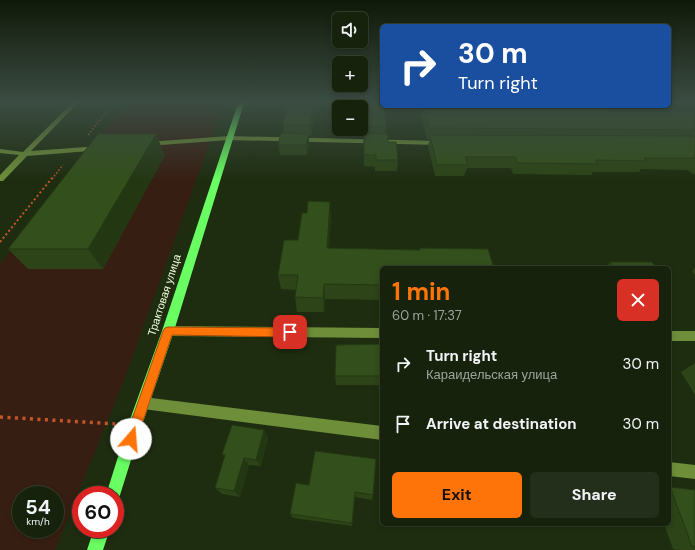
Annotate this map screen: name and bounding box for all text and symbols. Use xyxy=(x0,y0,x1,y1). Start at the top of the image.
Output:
map controls xyxy=(332,12,368,136)
button: sound xyxy=(332,12,368,48)
text: 30 m xyxy=(458,35,528,72)
icon: right xyxy=(392,40,444,92)
button: + xyxy=(332,56,368,92)
text: Turn right xyxy=(458,71,538,95)
button: − xyxy=(332,100,368,136)
street label: Трактовая улица xyxy=(144,251,184,338)
text: 1 min xyxy=(392,276,450,307)
button: close xyxy=(617,279,659,321)
text: 60 m · 17:37 xyxy=(392,307,462,324)
pin xyxy=(273,315,307,349)
icon: arrive xyxy=(279,321,301,343)
text: Turn right xyxy=(426,346,497,366)
icon: right xyxy=(392,353,414,375)
text: 30 m xyxy=(623,354,659,374)
text: Караидельская улица xyxy=(426,366,557,383)
icon: arrive xyxy=(392,413,414,435)
text: Arrive at destination xyxy=(426,414,577,434)
text: 30 m xyxy=(623,414,659,434)
position arrow xyxy=(110,418,152,460)
button: Exit xyxy=(392,472,522,518)
button: Share xyxy=(530,472,659,518)
speed limit sign: 60 xyxy=(72,486,124,538)
text: 54 xyxy=(25,494,51,520)
text: km/h xyxy=(26,515,50,528)

